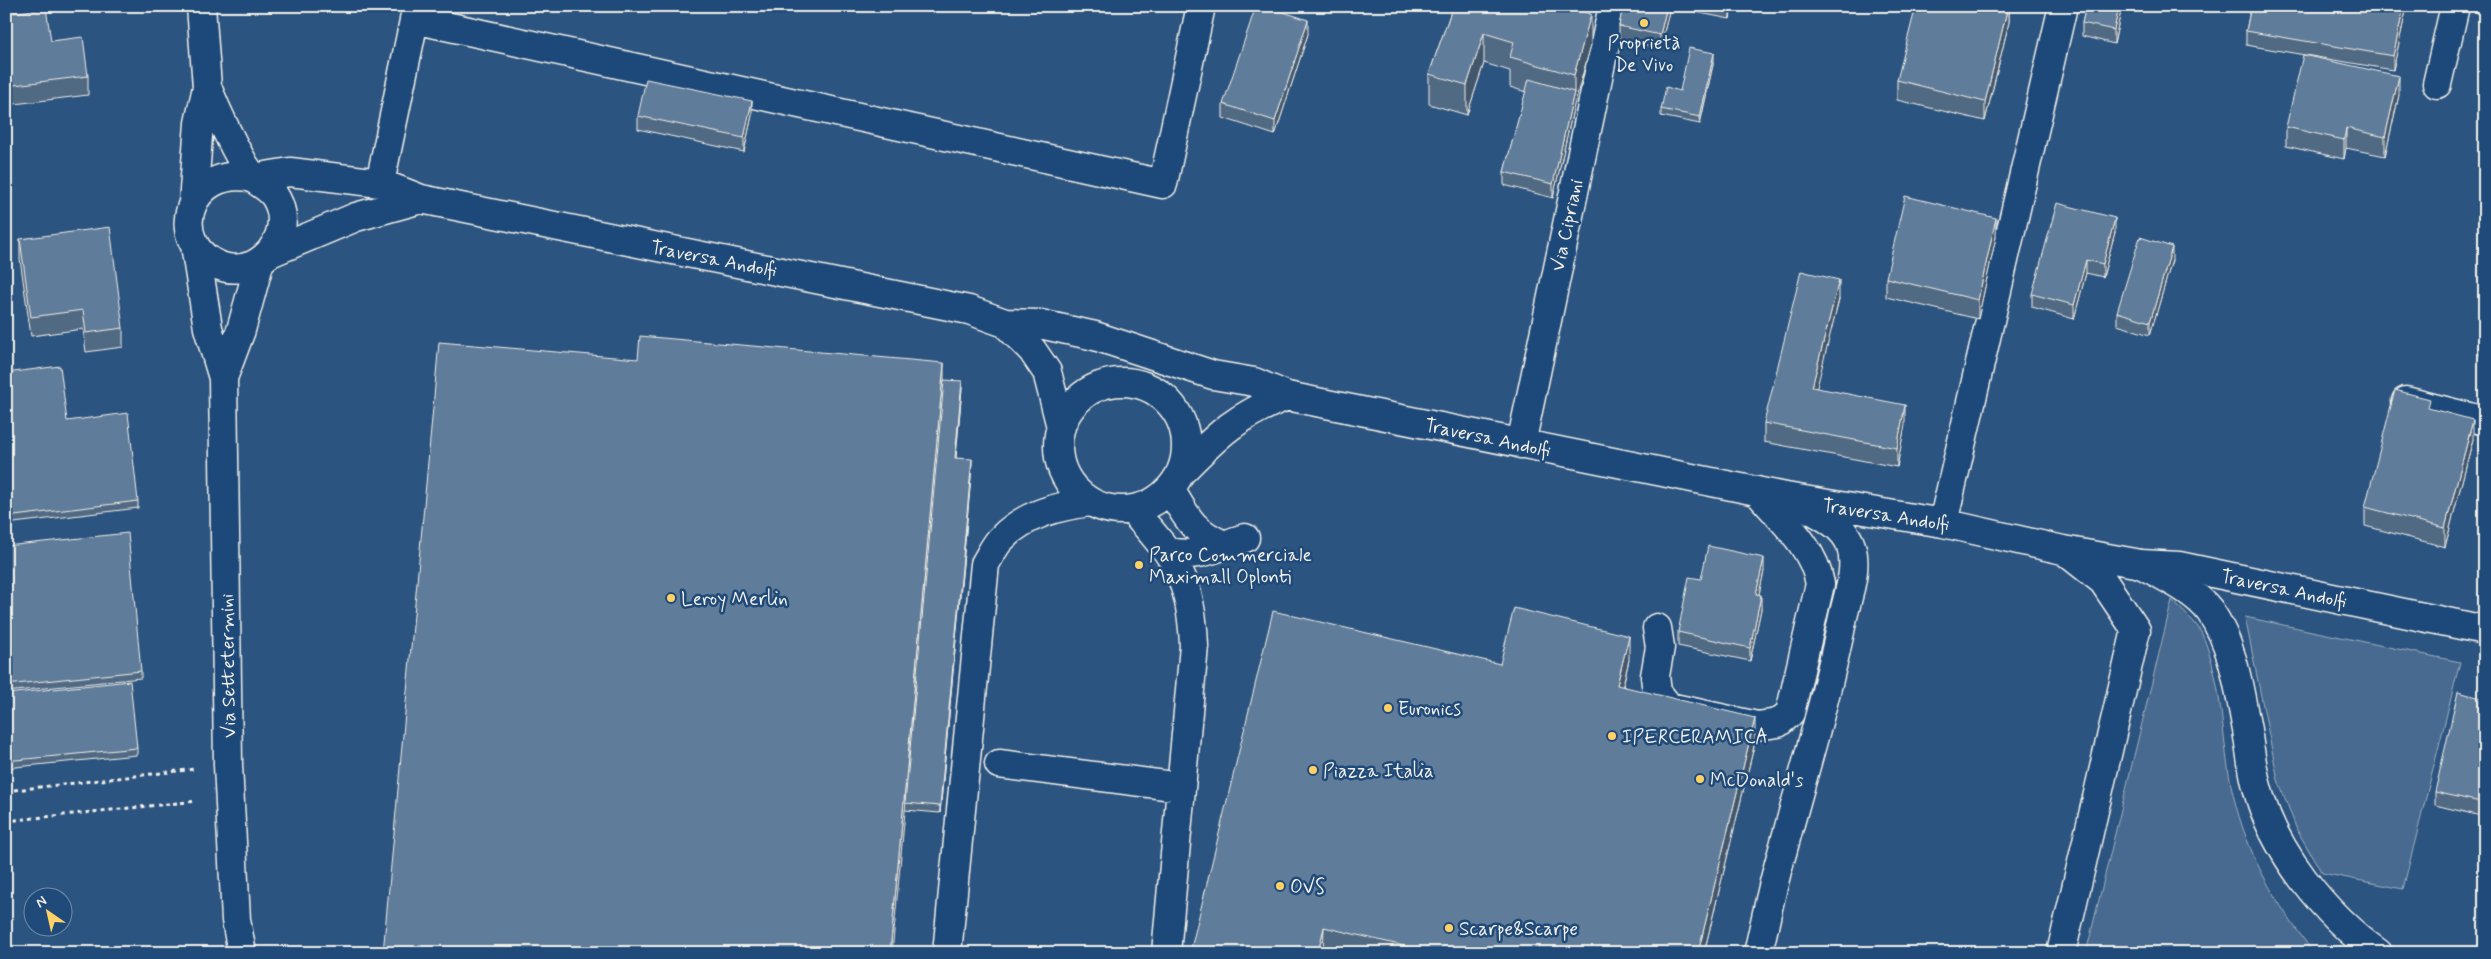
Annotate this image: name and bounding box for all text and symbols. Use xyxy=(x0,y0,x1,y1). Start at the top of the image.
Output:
marker: Proprietà De Vivo xyxy=(1638,17,1650,29)
place label: Proprietà De Vivo xyxy=(1608,31,1680,78)
street label: Via Cipriani xyxy=(1546,177,1589,274)
street label: Traversa Andolfi xyxy=(648,235,779,284)
street label: Traversa Andolfi xyxy=(1422,413,1553,464)
street label: Traversa Andolfi xyxy=(1821,493,1951,538)
place label: Parco Commerciale Maximall Oplonti xyxy=(1149,543,1312,590)
marker: Parco Commerciale Maximall Oplonti xyxy=(1133,559,1145,571)
street label: Traversa Andolfi xyxy=(2218,564,2349,615)
place label: Leroy Merlin xyxy=(681,587,788,613)
marker: Leroy Merlin xyxy=(665,592,677,604)
street label: Via Settetermini xyxy=(215,594,242,738)
place label: Euronics xyxy=(1398,697,1461,722)
marker: Euronics xyxy=(1382,702,1394,714)
place label: IPERCERAMICA xyxy=(1622,725,1768,750)
marker: IPERCERAMICA xyxy=(1606,730,1618,742)
place label: Piazza Italia xyxy=(1323,759,1434,784)
marker: Piazza Italia xyxy=(1307,764,1319,776)
place label: McDonald's xyxy=(1710,768,1804,793)
marker: McDonald's xyxy=(1694,773,1706,785)
place label: OVS xyxy=(1290,875,1325,900)
marker: OVS xyxy=(1274,880,1286,892)
north arrow xyxy=(22,886,72,936)
text: N xyxy=(32,892,50,912)
place label: Scarpe&Scarpe xyxy=(1459,917,1578,942)
marker: Scarpe&Scarpe xyxy=(1443,922,1455,934)

